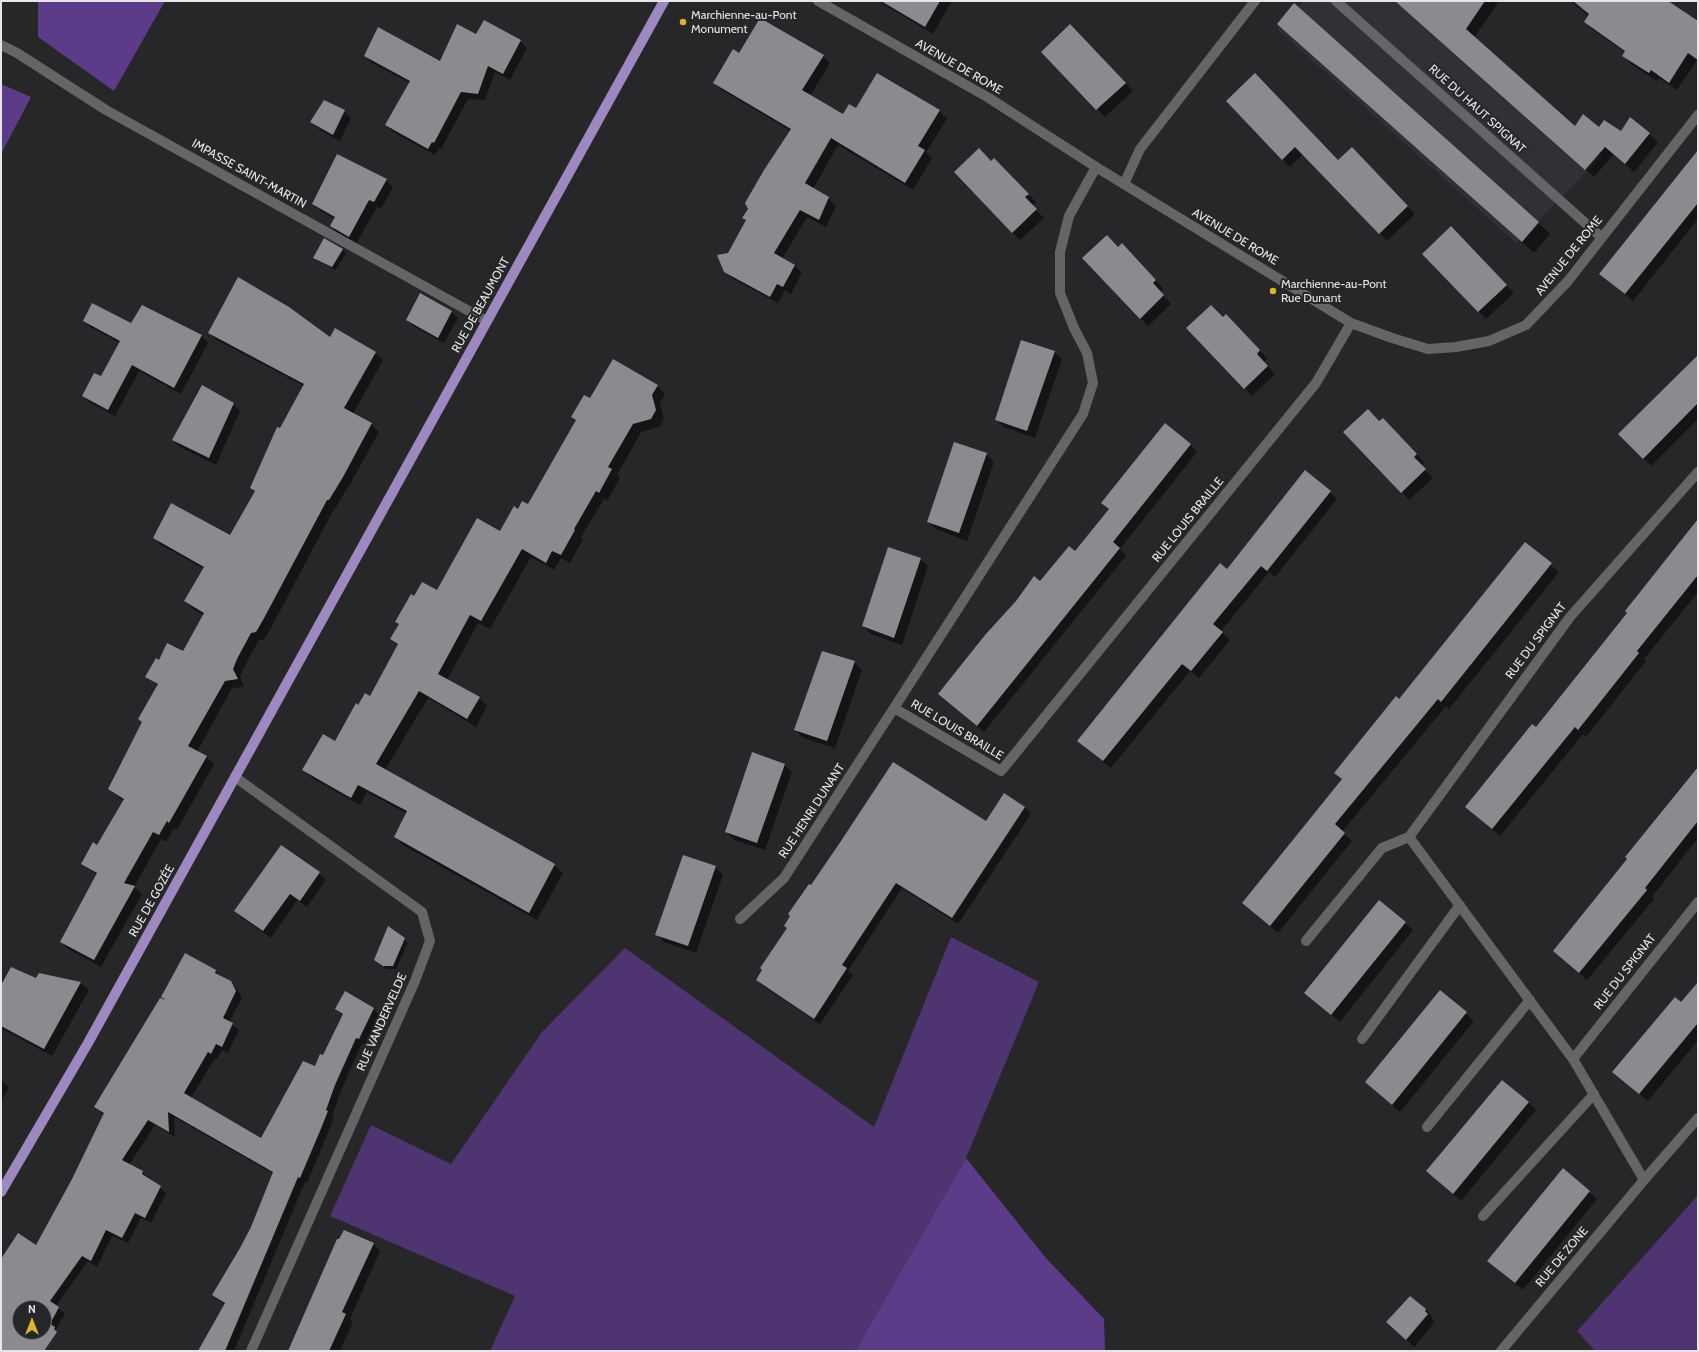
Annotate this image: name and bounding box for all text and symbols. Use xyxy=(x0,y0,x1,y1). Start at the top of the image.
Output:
place label: Marchienne-au-Pont Monument xyxy=(691,8,796,36)
marker: Marchienne-au-Pont Monument xyxy=(678,17,688,27)
street label: AVENUE DE ROME xyxy=(913,36,1005,98)
street label: RUE DU HAUT SPIGNAT xyxy=(1426,62,1528,156)
street label: IMPASSE SAINT-MARTIN xyxy=(189,136,309,212)
street label: AVENUE DE ROME xyxy=(1189,206,1281,268)
street label: AVENUE DE ROME xyxy=(1533,213,1605,299)
street label: RUE DE BEAUMONT xyxy=(449,255,513,355)
place label: Marchienne-au-Pont Rue Dunant xyxy=(1281,277,1386,305)
marker: Marchienne-au-Pont Rue Dunant xyxy=(1268,286,1278,296)
street label: RUE LOUIS BRAILLE xyxy=(1149,475,1227,565)
street label: RUE DU SPIGNAT xyxy=(1503,600,1569,682)
street label: RUE LOUIS BRAILLE xyxy=(908,697,1006,763)
street label: RUE HENRI DUNANT xyxy=(776,761,848,861)
street label: RUE DE GOZÉE xyxy=(126,862,178,940)
street label: RUE DU SPIGNAT xyxy=(1591,931,1659,1013)
street label: RUE VANDERVELDE xyxy=(354,971,410,1073)
street label: RUE DE ZONE xyxy=(1533,1224,1591,1290)
north arrow xyxy=(12,1300,52,1340)
text: N xyxy=(28,1302,36,1316)

